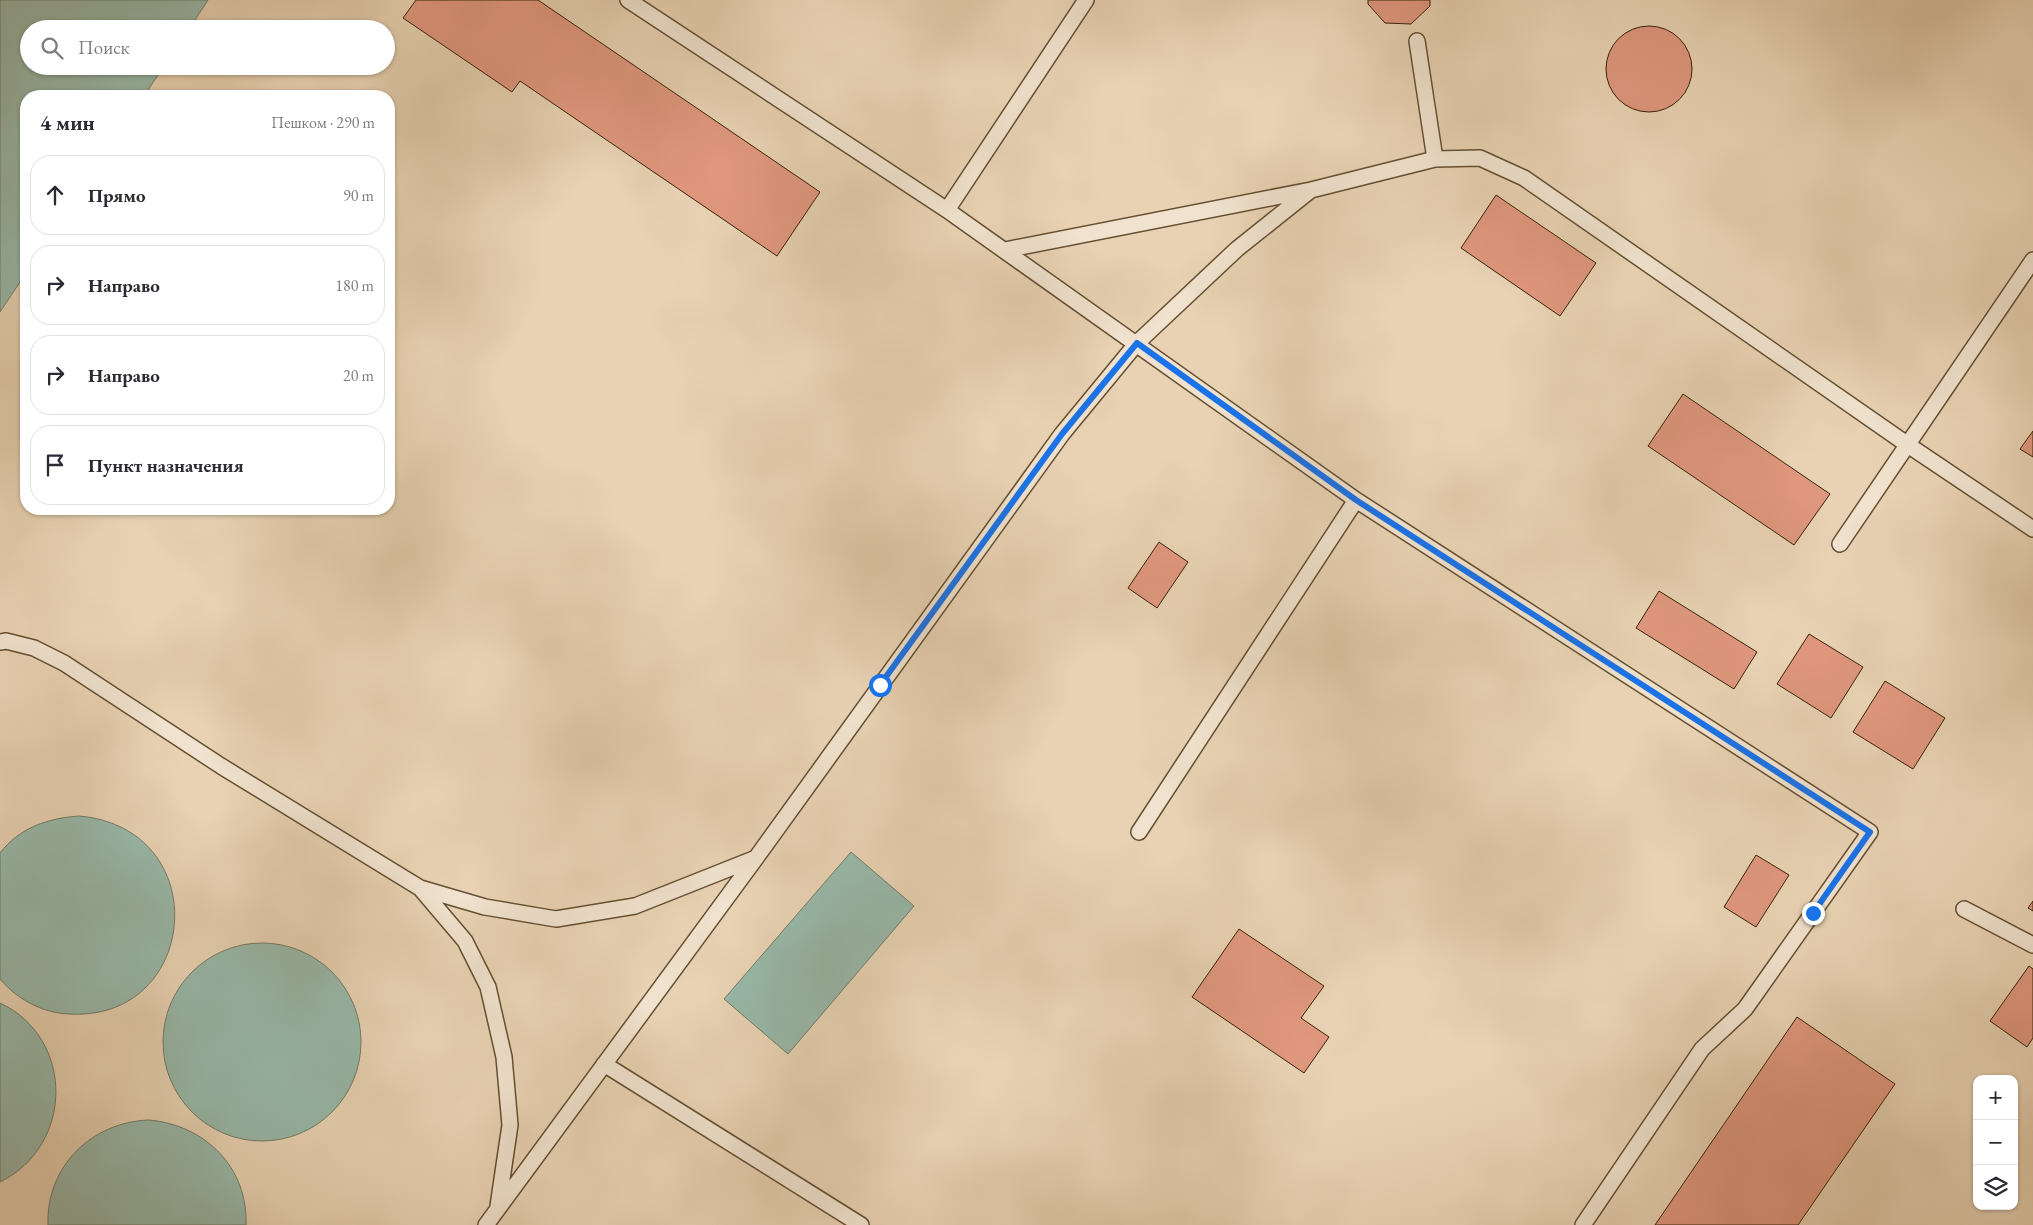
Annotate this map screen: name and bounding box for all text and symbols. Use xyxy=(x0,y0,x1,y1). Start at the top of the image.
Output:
search box xyxy=(20,20,395,75)
icon: search xyxy=(38,34,66,62)
text: Поиск xyxy=(78,35,130,60)
text: 4 мин xyxy=(40,109,95,136)
text: Пешком · 290 m xyxy=(271,112,375,133)
icon: ahead xyxy=(41,181,69,209)
text: Прямо xyxy=(88,183,146,208)
text: 90 m xyxy=(343,185,374,206)
icon: right xyxy=(41,271,69,299)
text: Направо xyxy=(88,273,160,298)
text: 180 m xyxy=(335,275,374,296)
icon: right xyxy=(41,361,69,389)
text: Направо xyxy=(88,363,160,388)
text: 20 m xyxy=(343,365,374,386)
icon: arrive xyxy=(41,451,69,479)
text: Пункт назначения xyxy=(88,453,244,478)
route start xyxy=(869,674,892,697)
route end xyxy=(1802,902,1825,925)
map controls xyxy=(1973,1075,2018,1210)
button: + xyxy=(1973,1075,2018,1120)
button: − xyxy=(1973,1120,2018,1165)
button: layers xyxy=(1973,1165,2018,1210)

